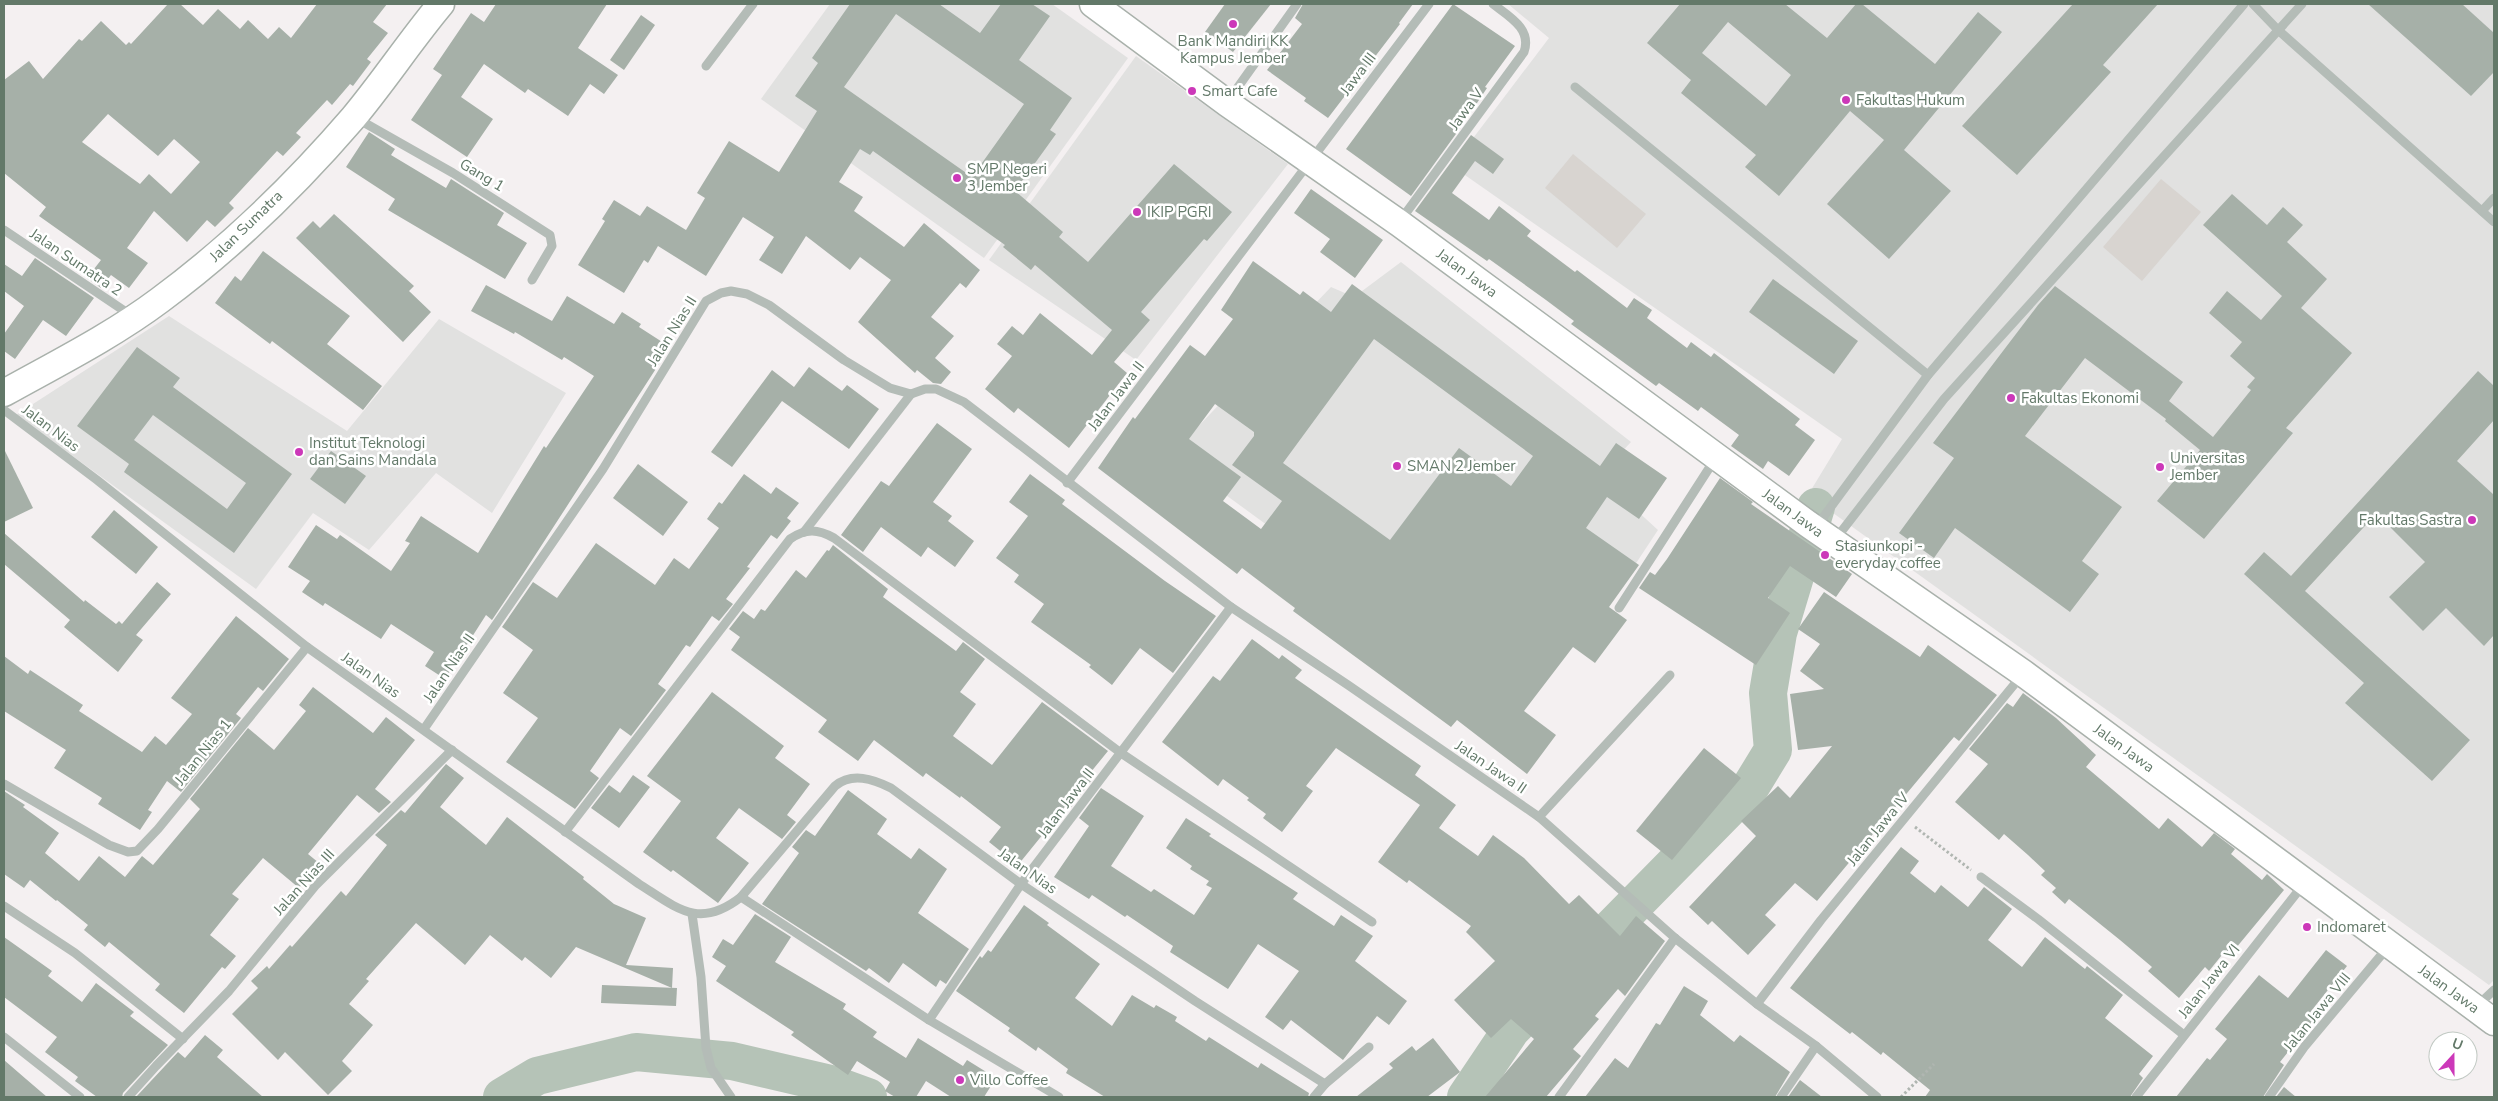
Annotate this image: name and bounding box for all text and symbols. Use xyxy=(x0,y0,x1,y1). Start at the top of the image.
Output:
marker: Bank Mandiri KK Kampus Jember xyxy=(1227,18,1239,30)
place label: Bank Mandiri KK Kampus Jember xyxy=(1178,31,1289,68)
street label: Jawa III xyxy=(1335,49,1381,100)
place label: Smart Cafe xyxy=(1202,81,1277,101)
street label: Jawa V xyxy=(1443,83,1488,135)
marker: Smart Cafe xyxy=(1186,85,1198,97)
place label: Fakultas Hukum xyxy=(1856,90,1965,110)
marker: Fakultas Hukum xyxy=(1840,94,1852,106)
street label: Gang 1 xyxy=(456,154,508,196)
place label: SMP Negeri 3 Jember xyxy=(967,159,1047,196)
marker: SMP Negeri 3 Jember xyxy=(951,172,963,184)
street label: Jalan Sumatra xyxy=(204,186,287,267)
place label: IKIP PGRI xyxy=(1147,202,1212,222)
marker: IKIP PGRI xyxy=(1131,206,1143,218)
street label: Jalan Sumatra 2 xyxy=(25,223,126,300)
street label: Jalan Jawa xyxy=(1432,244,1501,302)
street label: Jalan Nias II xyxy=(642,292,701,371)
street label: Jalan Jawa II xyxy=(1083,357,1149,436)
place label: Fakultas Ekonomi xyxy=(2021,388,2139,408)
marker: Fakultas Ekonomi xyxy=(2005,392,2017,404)
street label: Jalan Nias xyxy=(17,399,84,456)
place label: Institut Teknologi dan Sains Mandala xyxy=(309,433,437,470)
marker: Institut Teknologi dan Sains Mandala xyxy=(293,446,305,458)
place label: Universitas Jember xyxy=(2169,448,2245,485)
place label: SMAN 2 Jember xyxy=(1407,456,1516,476)
marker: SMAN 2 Jember xyxy=(1391,460,1403,472)
marker: Universitas Jember xyxy=(2154,461,2166,473)
street label: Jalan Jawa xyxy=(1758,484,1827,542)
place label: Fakultas Sastra xyxy=(2359,510,2462,530)
marker: Fakultas Sastra xyxy=(2466,514,2478,526)
place label: Stasiunkopi - everyday coffee xyxy=(1835,536,1941,573)
marker: Stasiunkopi - everyday coffee xyxy=(1819,549,1831,561)
street label: Jalan Nias II xyxy=(418,630,479,707)
street label: Jalan Nias xyxy=(337,647,404,703)
street label: Jalan Nias 1 xyxy=(169,715,236,790)
street label: Jalan Jawa xyxy=(2089,719,2158,777)
street label: Jalan Jawa II xyxy=(1450,735,1531,798)
street label: Jalan Jawa II xyxy=(1033,764,1099,843)
street label: Jalan Jawa IV xyxy=(1842,788,1914,871)
street label: Jalan Nias xyxy=(994,843,1061,899)
street label: Jalan Nias III xyxy=(268,845,339,920)
place label: Indomaret xyxy=(2317,917,2386,937)
marker: Indomaret xyxy=(2301,921,2313,933)
street label: Jalan Jawa VI xyxy=(2173,940,2244,1023)
street label: Jalan Jawa xyxy=(2414,960,2483,1018)
street label: Jalan Jawa VIII xyxy=(2278,968,2355,1057)
north arrow xyxy=(2428,1031,2478,1081)
text: U xyxy=(2449,1034,2466,1055)
place label: Villo Coffee xyxy=(969,1070,1048,1090)
marker: Villo Coffee xyxy=(954,1074,966,1086)

